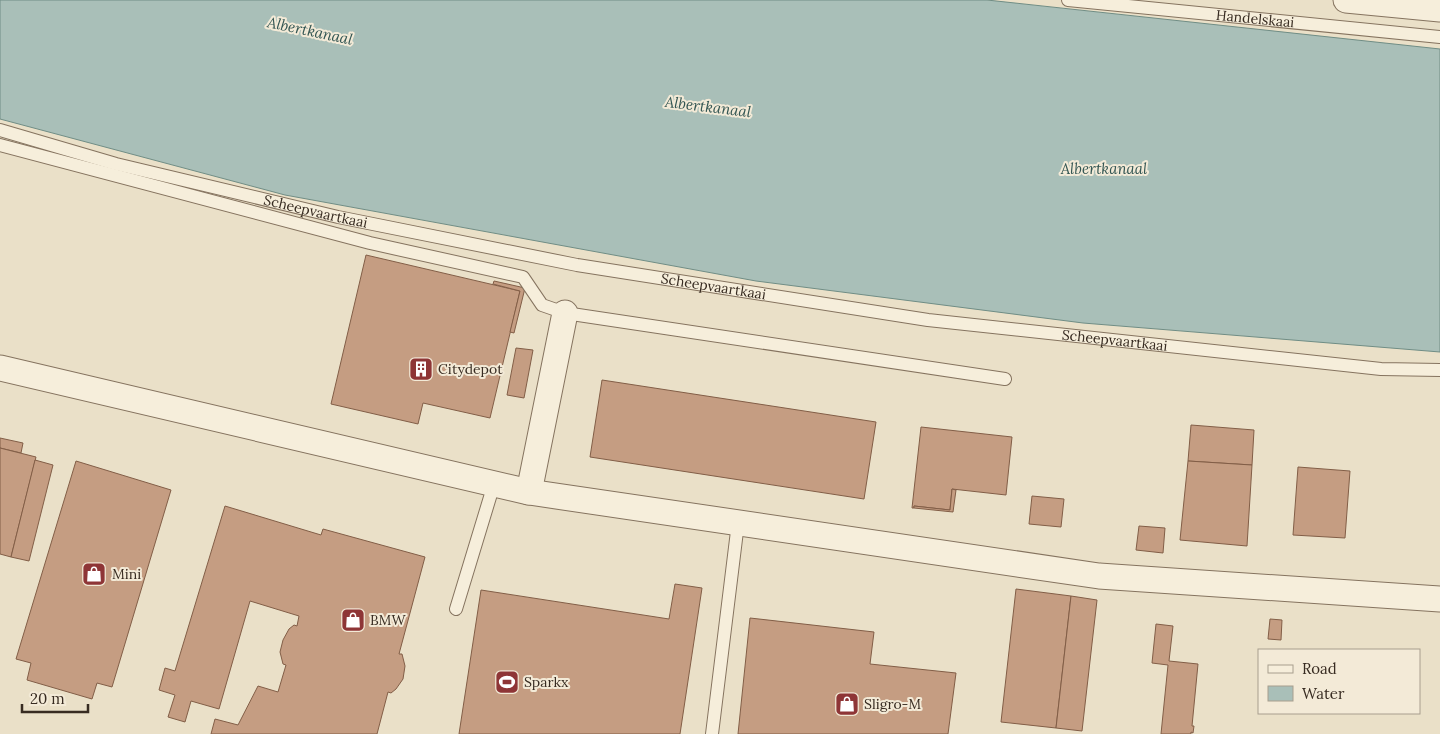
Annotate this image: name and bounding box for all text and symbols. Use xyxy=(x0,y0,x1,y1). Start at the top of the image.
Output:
street label: Handelskaai xyxy=(1215,6,1295,31)
water label: Albertkanaal xyxy=(265,12,355,49)
water label: Albertkanaal xyxy=(663,92,753,121)
water label: Albertkanaal xyxy=(1060,159,1148,178)
street label: Scheepvaartkaai xyxy=(262,191,369,232)
street label: Scheepvaartkaai xyxy=(660,269,767,303)
street label: Scheepvaartkaai xyxy=(1061,326,1169,355)
building icon: Citydepot xyxy=(408,356,434,382)
place label: Citydepot xyxy=(438,360,503,378)
shop icon: Mini xyxy=(81,561,107,587)
place label: Mini xyxy=(112,565,141,583)
shop icon: BMW xyxy=(340,607,366,633)
place label: BMW xyxy=(370,611,406,629)
legend xyxy=(1258,649,1420,714)
text: Road xyxy=(1302,659,1337,678)
sports icon: Sparkx xyxy=(494,669,520,695)
place label: Sparkx xyxy=(524,673,569,691)
scale bar xyxy=(22,682,89,714)
text: Water xyxy=(1302,684,1345,703)
text: 20 m xyxy=(30,689,65,708)
shop icon: Sligro-M xyxy=(834,691,860,717)
place label: Sligro-M xyxy=(864,695,921,713)

